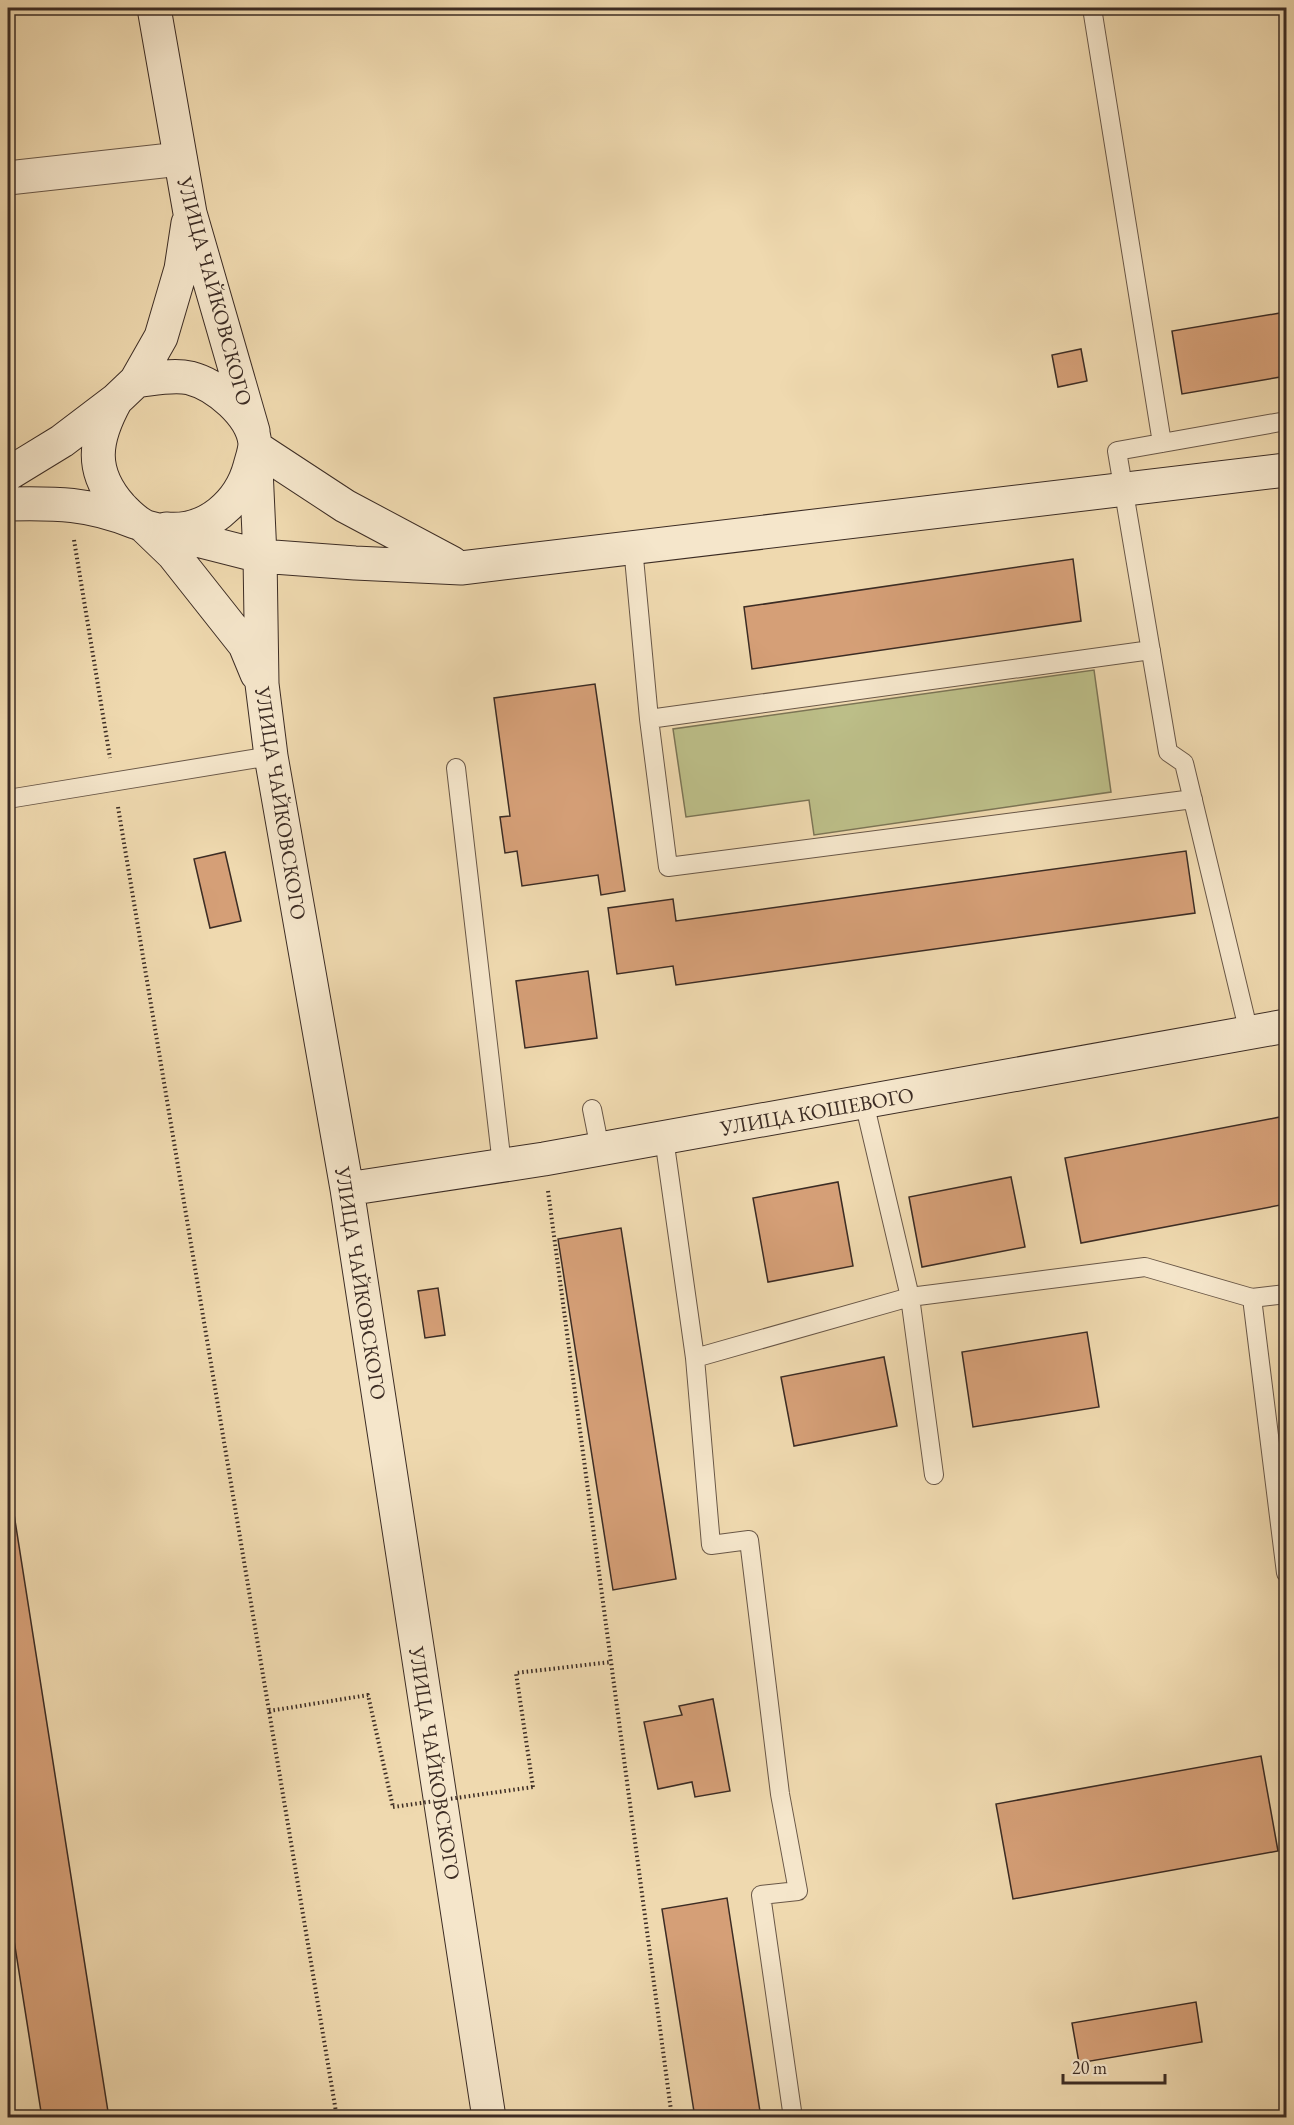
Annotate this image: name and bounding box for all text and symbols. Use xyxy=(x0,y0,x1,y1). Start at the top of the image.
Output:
street label: УЛИЦА ЧАЙКОВСКОГО xyxy=(171,173,259,408)
street label: УЛИЦА ЧАЙКОВСКОГО xyxy=(249,683,313,922)
street label: УЛИЦА КОШЕВОГО xyxy=(717,1081,916,1141)
street label: УЛИЦА ЧАЙКОВСКОГО xyxy=(329,1163,393,1402)
street label: УЛИЦА ЧАЙКОВСКОГО xyxy=(403,1643,467,1882)
scale bar xyxy=(1063,2047,1165,2085)
text: 20 m xyxy=(1072,2056,1107,2079)

